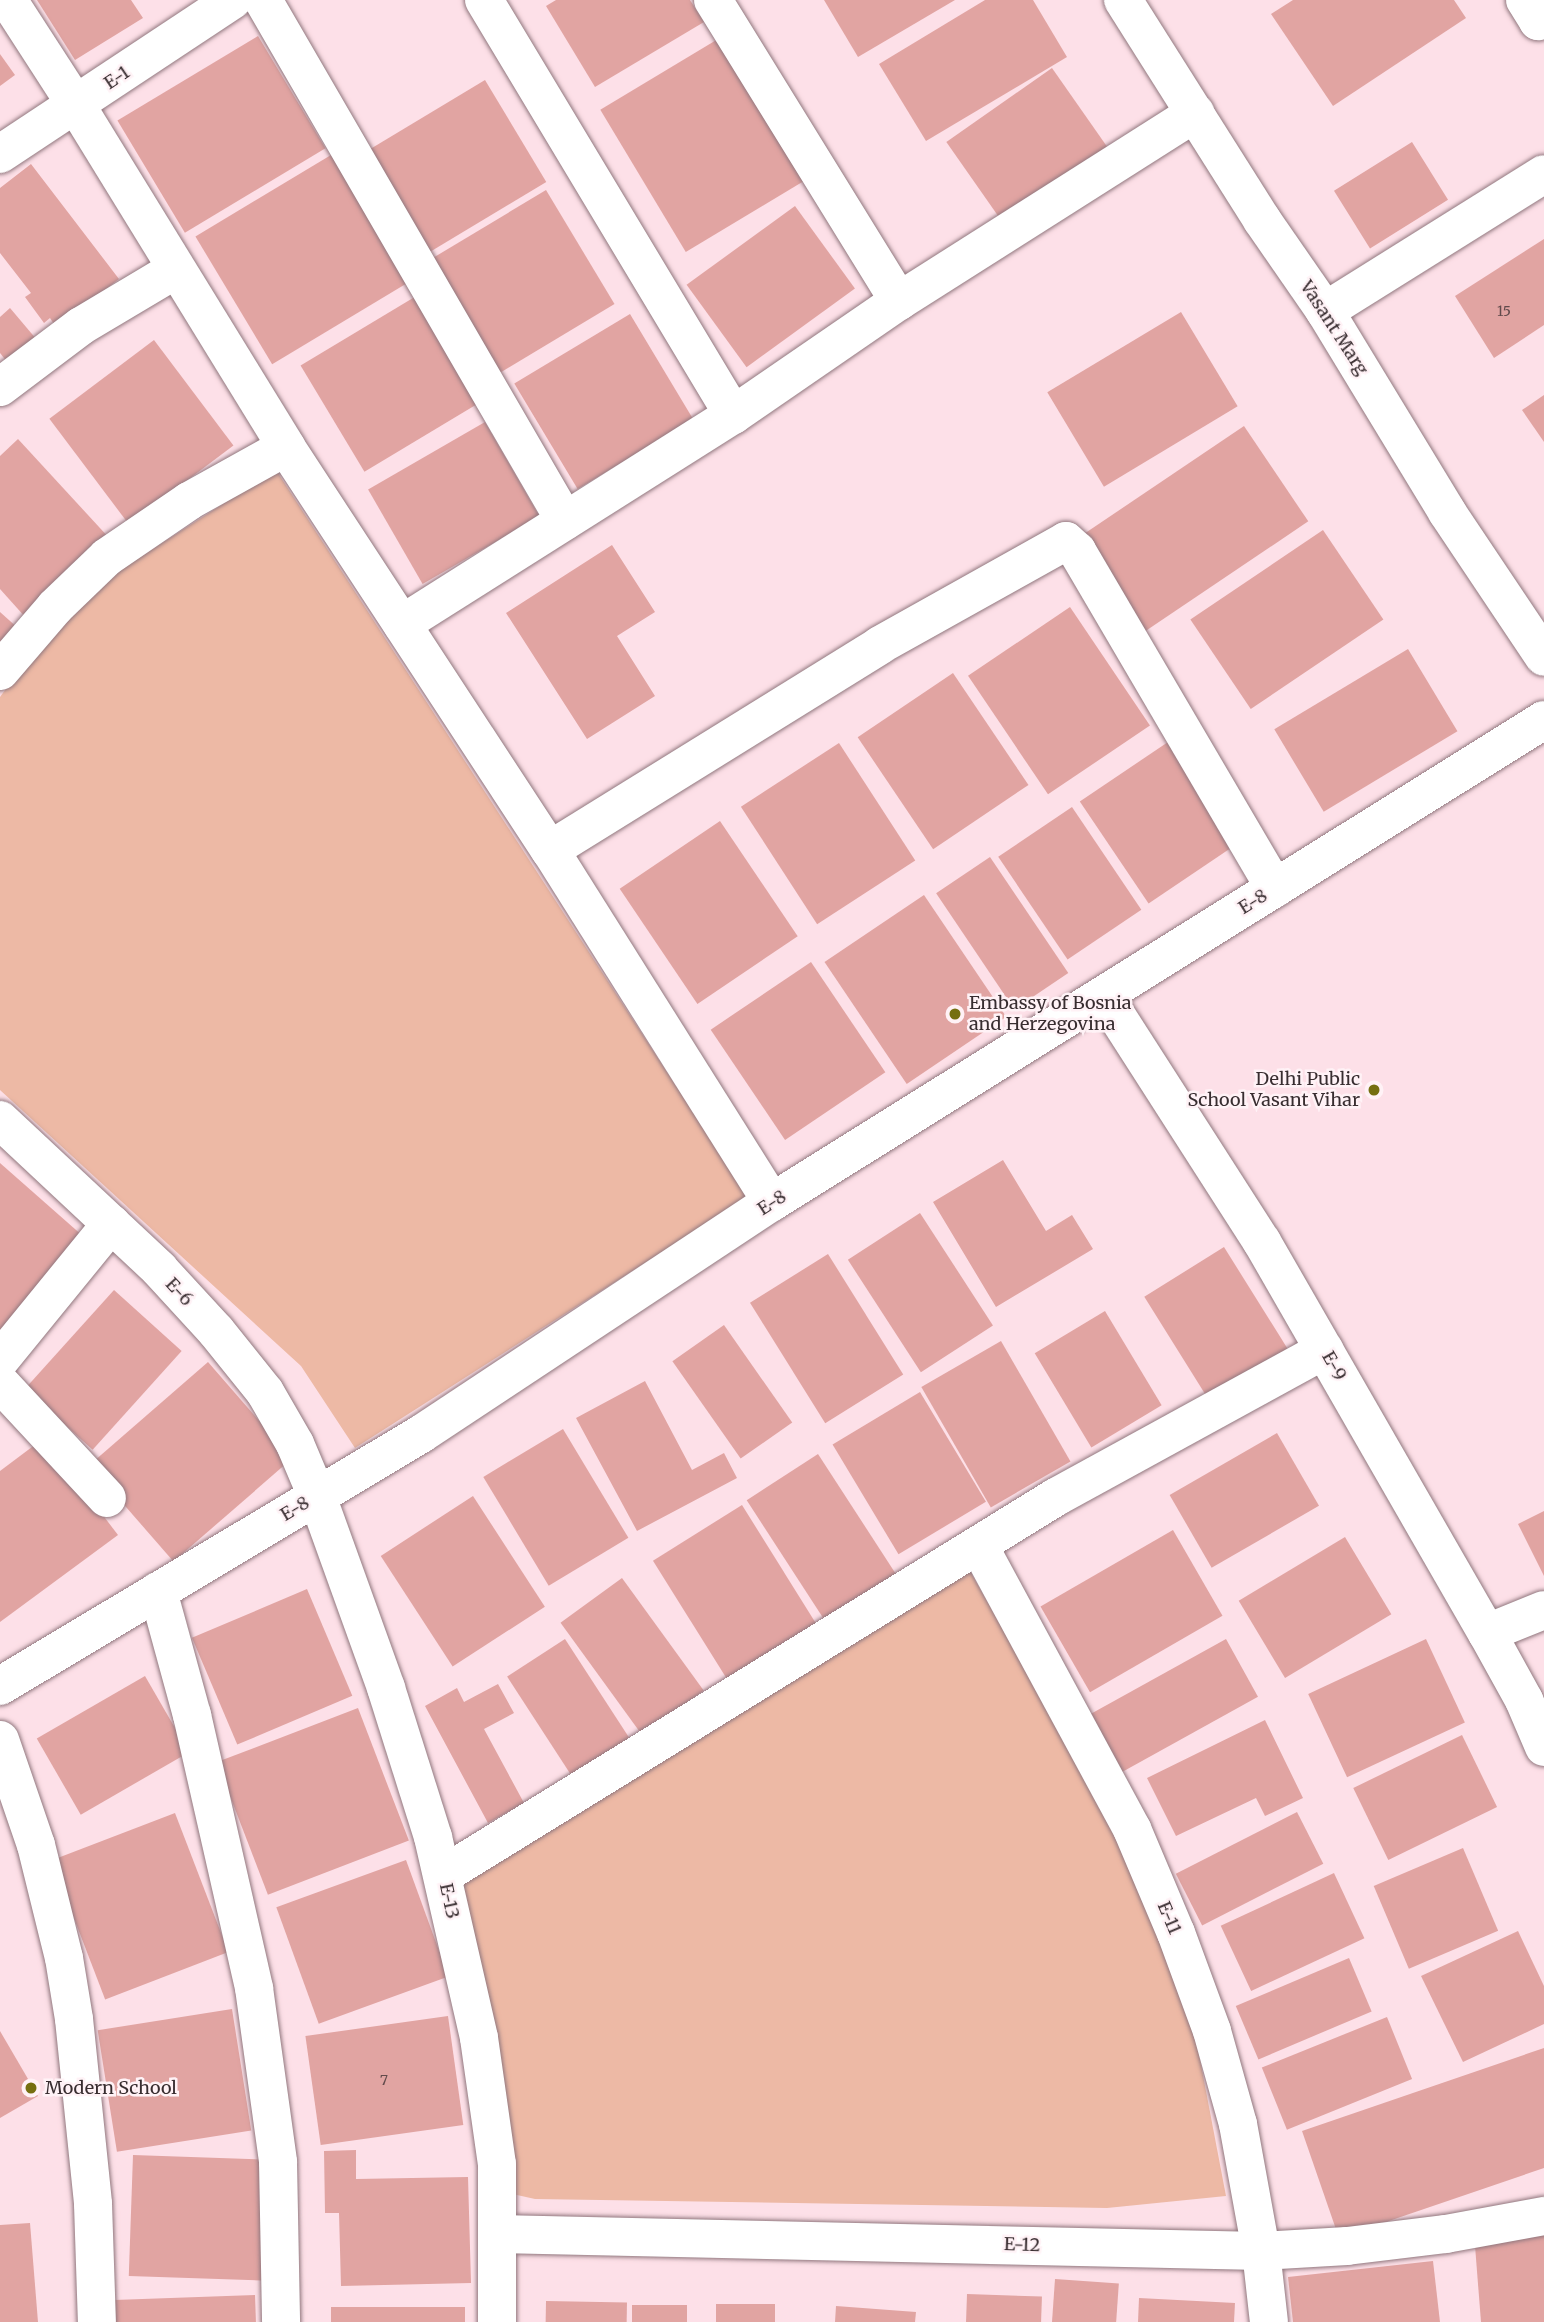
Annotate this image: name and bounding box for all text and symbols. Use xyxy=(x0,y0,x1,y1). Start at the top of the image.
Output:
street label: E-1 xyxy=(100,62,134,94)
street label: Vasant Marg xyxy=(1295,277,1373,379)
house number: 15 xyxy=(1497,303,1511,319)
street label: E-8 xyxy=(1235,885,1271,919)
place label: Embassy of Bosnia and Herzegovina xyxy=(969,993,1132,1036)
marker: Embassy of Bosnia and Herzegovina xyxy=(947,1006,963,1022)
place label: Delhi Public School Vasant Vihar xyxy=(1187,1069,1360,1112)
marker: Delhi Public School Vasant Vihar xyxy=(1366,1082,1382,1098)
street label: E-8 xyxy=(754,1186,790,1220)
street label: E-6 xyxy=(161,1274,197,1310)
street label: E-9 xyxy=(1317,1348,1351,1384)
street label: E-8 xyxy=(277,1492,313,1526)
street label: E-13 xyxy=(435,1881,463,1921)
street label: E-11 xyxy=(1153,1898,1185,1938)
house number: 7 xyxy=(380,2072,388,2088)
place label: Modern School xyxy=(45,2077,177,2099)
marker: Modern School xyxy=(23,2080,39,2096)
street label: E-12 xyxy=(1003,2234,1041,2256)

